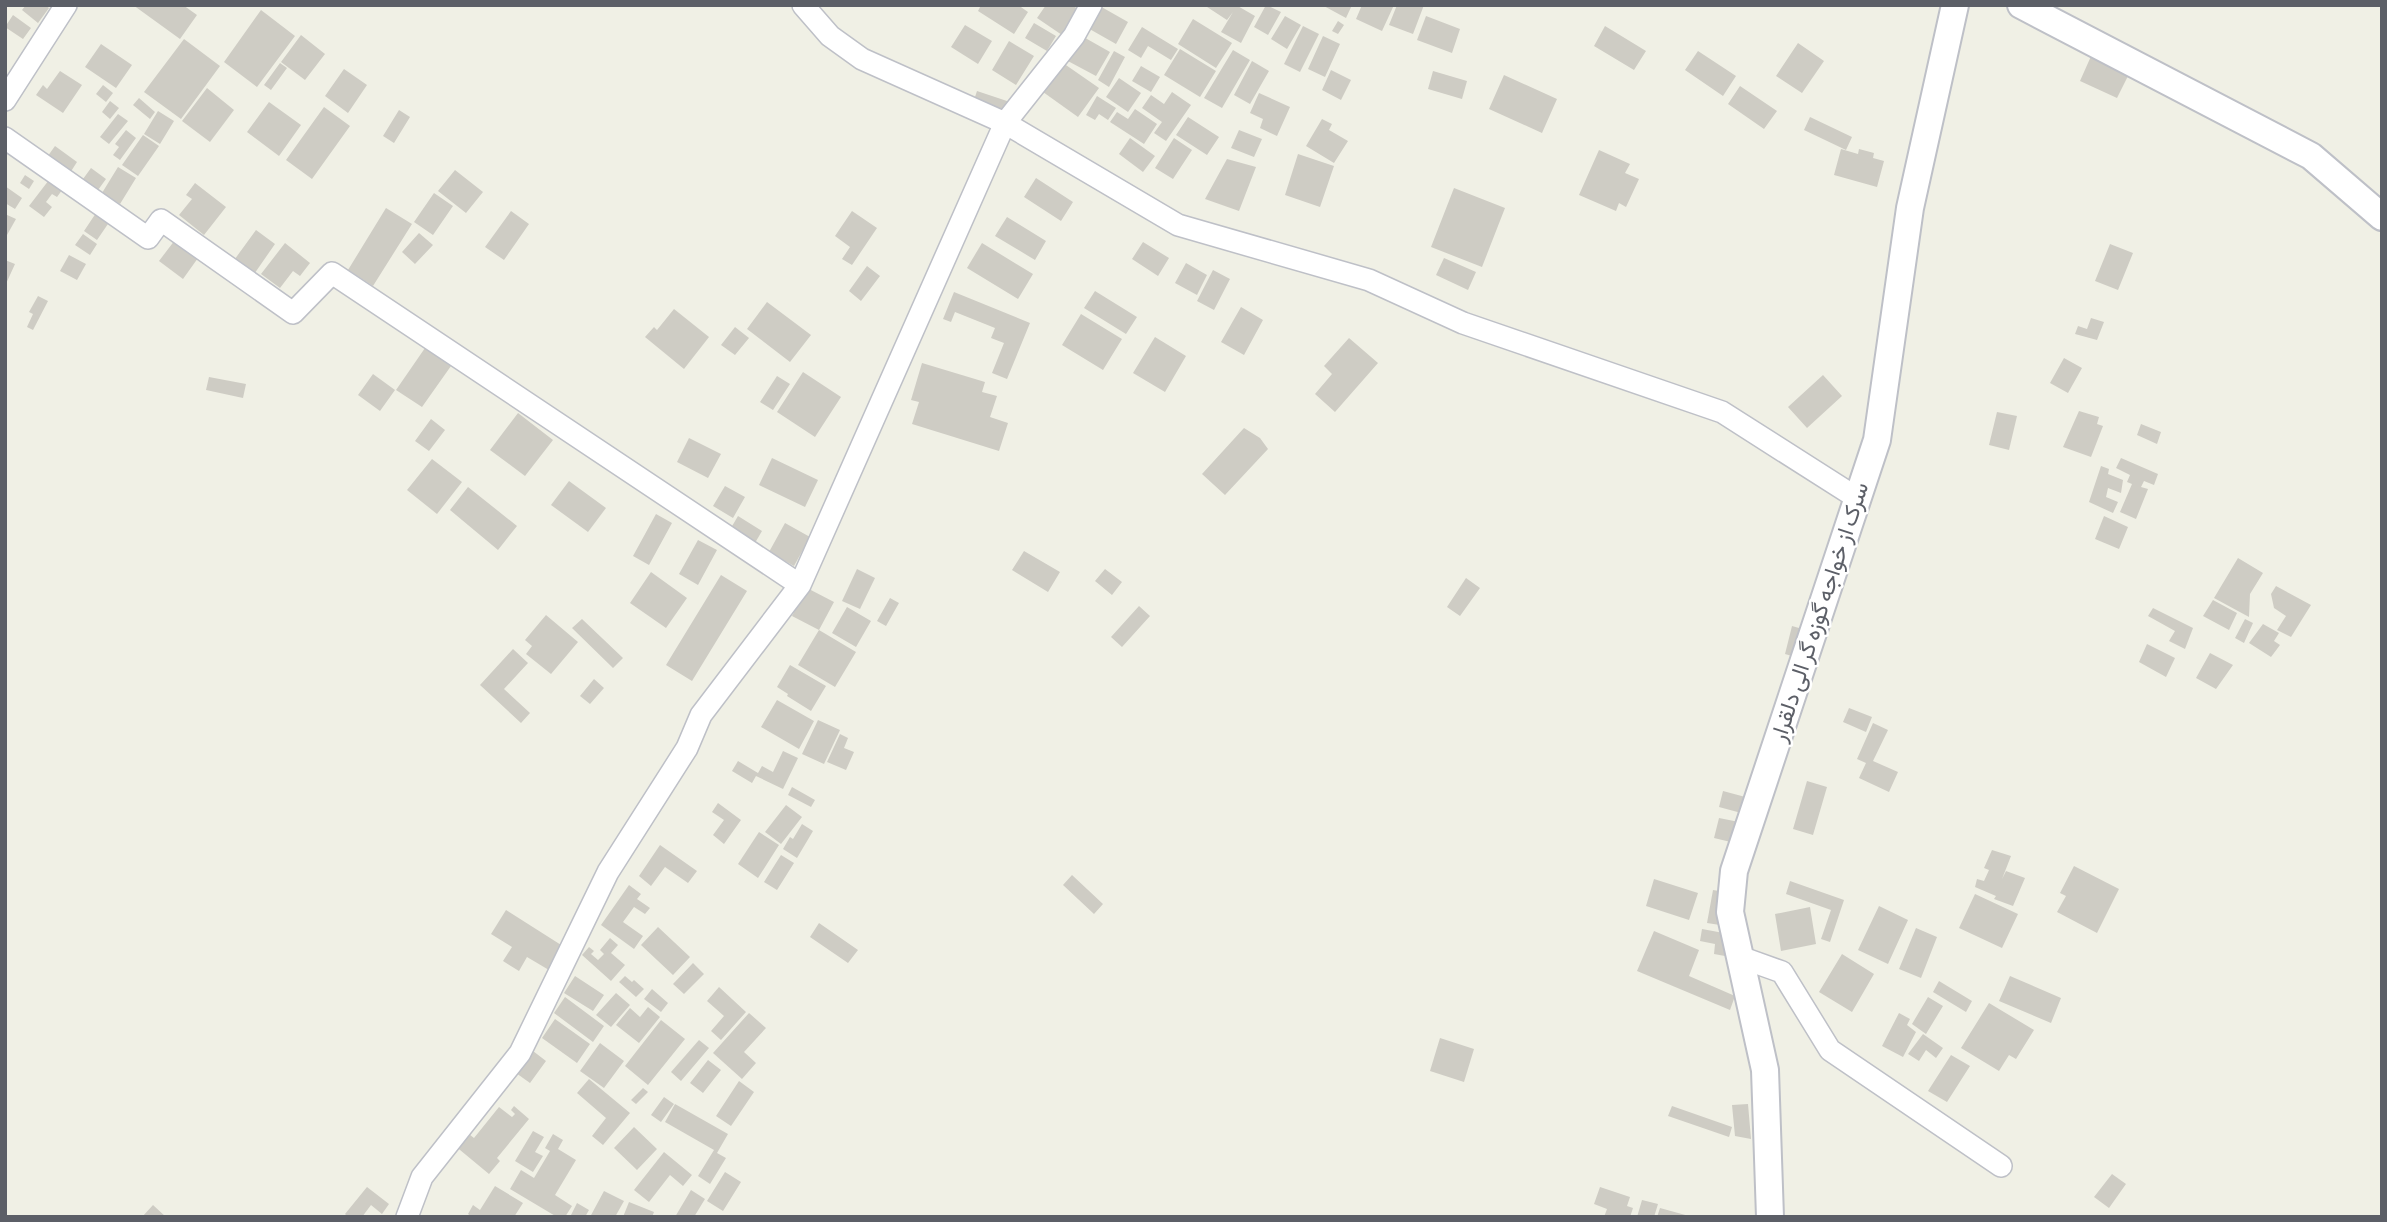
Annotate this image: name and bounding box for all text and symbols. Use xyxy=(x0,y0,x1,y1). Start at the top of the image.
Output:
street label: سرک از خواجه گوزه گر الی دلقرار xyxy=(1764,479,1875,746)

